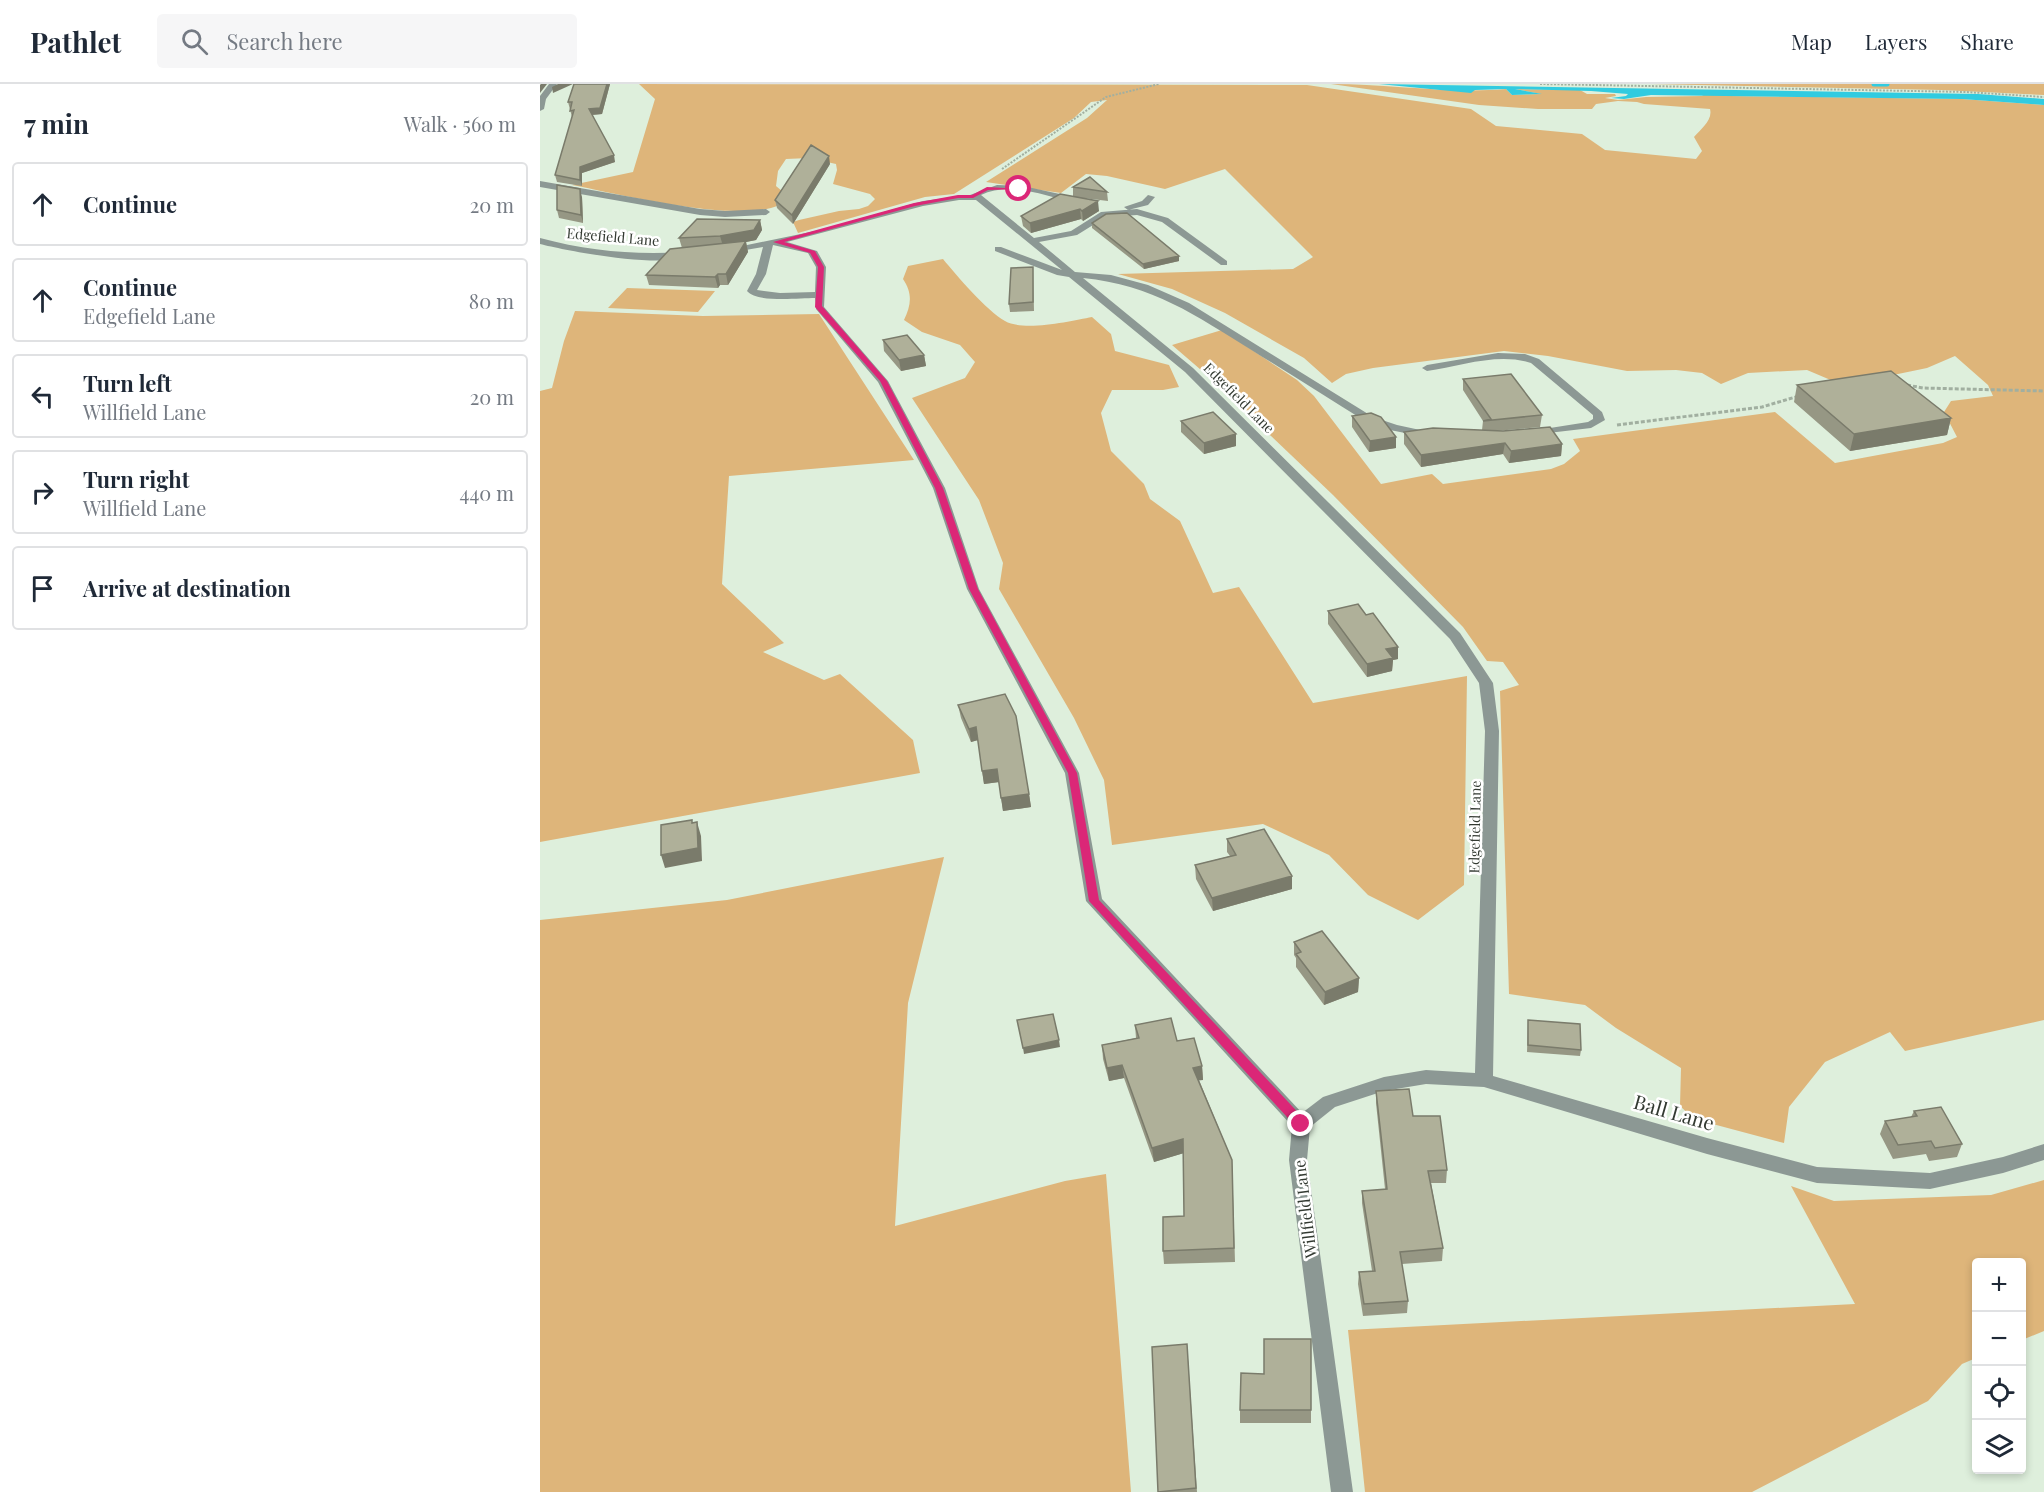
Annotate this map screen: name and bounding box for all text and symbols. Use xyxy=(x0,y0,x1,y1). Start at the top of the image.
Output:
search box xyxy=(157,14,577,68)
text: Pathlet xyxy=(30,23,121,60)
icon: search xyxy=(178,25,211,58)
text: Search here xyxy=(226,26,343,56)
text: Map xyxy=(1791,27,1832,55)
text: Layers xyxy=(1865,27,1927,55)
text: Share xyxy=(1960,27,2014,55)
text: 7 min xyxy=(24,106,89,141)
text: Walk · 560 m xyxy=(404,110,516,137)
route start xyxy=(1005,175,1031,201)
icon: ahead xyxy=(26,188,59,221)
text: Continue xyxy=(83,189,177,219)
text: 20 m xyxy=(470,191,514,218)
street label: Edgefield Lane xyxy=(566,223,660,250)
text: Continue xyxy=(83,272,177,302)
icon: ahead xyxy=(26,284,59,317)
text: 80 m xyxy=(469,287,514,314)
text: Edgefield Lane xyxy=(83,302,216,329)
street label: Edgefield Lane xyxy=(1200,358,1279,437)
text: Turn left xyxy=(83,368,172,398)
icon: left xyxy=(26,380,59,413)
text: 20 m xyxy=(470,383,514,410)
text: Willfield Lane xyxy=(83,398,206,425)
text: Turn right xyxy=(83,464,189,494)
icon: right xyxy=(26,476,59,509)
text: 440 m xyxy=(460,479,514,506)
text: Willfield Lane xyxy=(83,494,206,521)
icon: arrive xyxy=(26,572,59,605)
text: Arrive at destination xyxy=(83,573,291,603)
street label: Edgefield Lane xyxy=(1464,780,1485,874)
street label: Ball Lane xyxy=(1631,1087,1718,1136)
route end xyxy=(1287,1110,1313,1136)
street label: Willfield Lane xyxy=(1288,1159,1321,1260)
map controls xyxy=(1972,1258,2026,1474)
button: + xyxy=(1972,1258,2026,1312)
button: − xyxy=(1972,1312,2026,1366)
button: locate xyxy=(1972,1366,2026,1420)
button: layers xyxy=(1972,1420,2026,1474)

